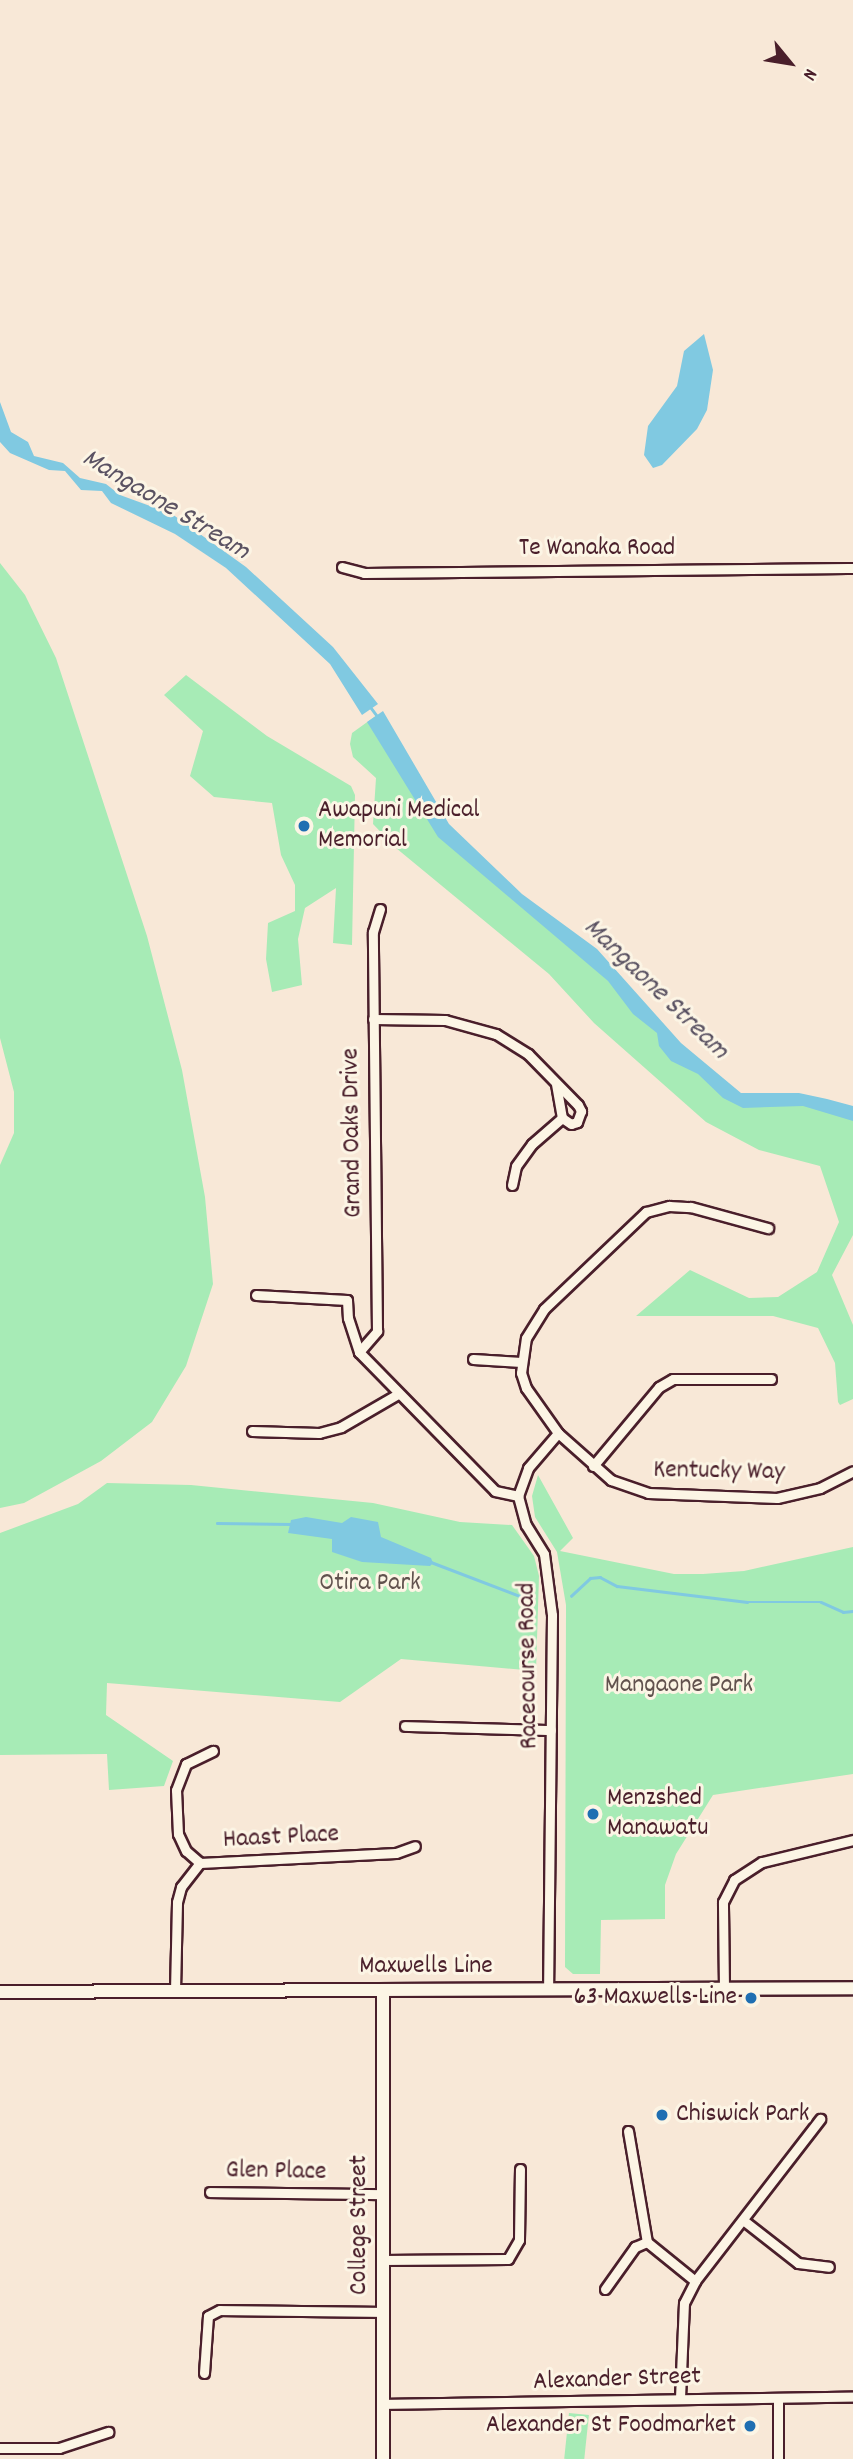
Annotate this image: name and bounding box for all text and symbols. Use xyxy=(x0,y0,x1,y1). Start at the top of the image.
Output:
north arrow xyxy=(755,28,825,98)
text: N xyxy=(795,63,823,85)
water label: Mangaone Stream xyxy=(75,443,255,569)
street label: Te Wanaka Road xyxy=(519,533,675,565)
place label: Awapuni Medical Memorial xyxy=(318,795,480,856)
marker: Awapuni Medical Memorial xyxy=(296,818,312,834)
water label: Mangaone Stream xyxy=(575,912,735,1068)
street label: Grand Oaks Drive xyxy=(336,1048,370,1218)
street label: Kentucky Way xyxy=(653,1455,785,1489)
park label: Otira Park xyxy=(319,1568,421,1600)
street label: Racecourse Road xyxy=(512,1582,546,1750)
park label: Mangaone Park xyxy=(605,1670,753,1702)
place label: Menzshed Manawatu xyxy=(607,1783,708,1844)
marker: Menzshed Manawatu xyxy=(585,1806,601,1822)
street label: Haast Place xyxy=(222,1819,340,1857)
street label: Maxwells Line xyxy=(359,1951,493,1983)
place label: 63 Maxwells Line xyxy=(573,1982,737,2014)
marker: 63 Maxwells Line xyxy=(743,1990,759,2006)
place label: Chiswick Park xyxy=(676,2099,809,2131)
marker: Chiswick Park xyxy=(654,2107,670,2123)
street label: College Street xyxy=(344,2155,376,2295)
street label: Glen Place xyxy=(225,2156,327,2188)
street label: Alexander Street xyxy=(532,2361,702,2399)
place label: Alexander St Foodmarket xyxy=(486,2410,736,2442)
marker: Alexander St Foodmarket xyxy=(742,2418,758,2434)

